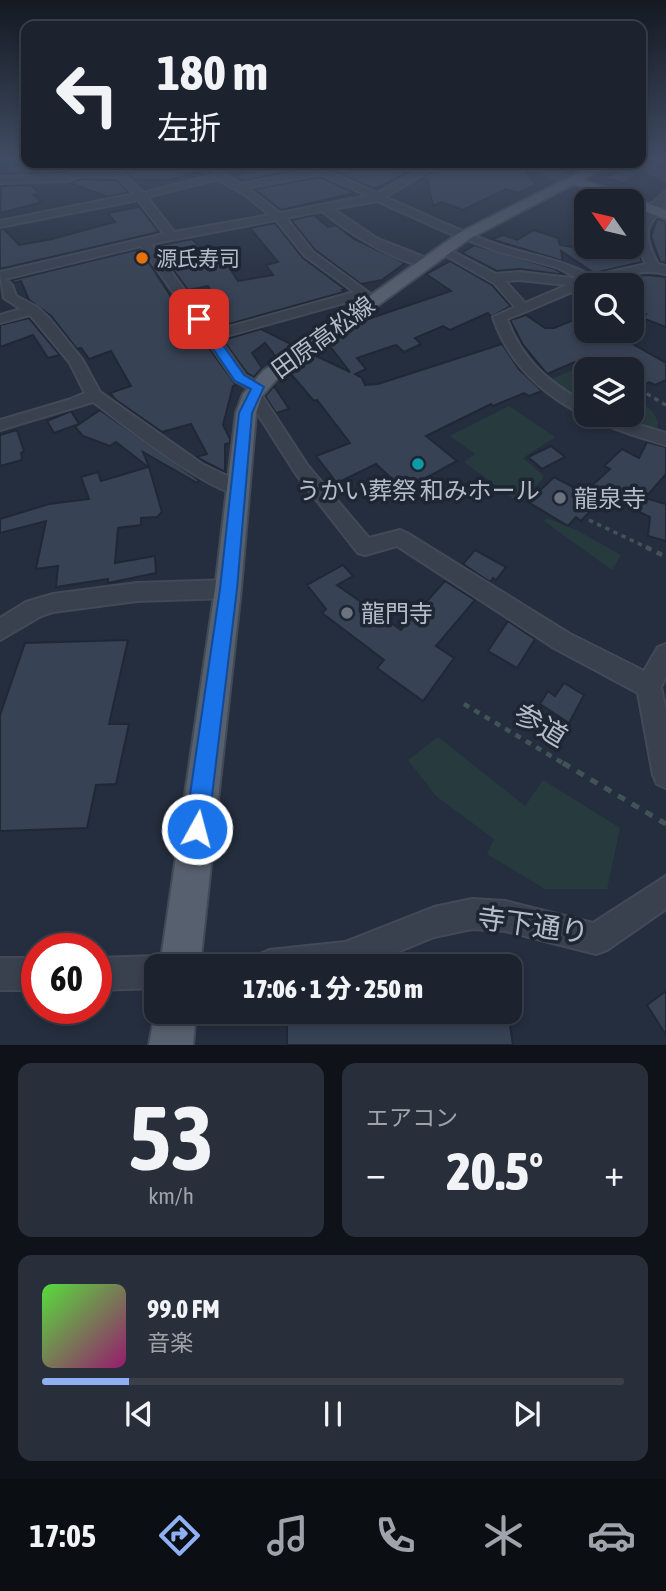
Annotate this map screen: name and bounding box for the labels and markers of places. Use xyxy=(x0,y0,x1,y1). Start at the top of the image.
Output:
place label: 源氏寿司 xyxy=(156,246,240,270)
marker: 源氏寿司 xyxy=(134,250,150,266)
pin xyxy=(169,289,229,349)
marker: うかい葬祭 和みホール xyxy=(410,456,426,472)
place label: うかい葬祭 和みホール xyxy=(296,477,540,504)
place label: 龍泉寺 xyxy=(574,485,646,512)
marker: 龍泉寺 xyxy=(552,490,568,506)
place label: 龍門寺 xyxy=(361,600,433,627)
marker: 龍門寺 xyxy=(339,605,355,621)

